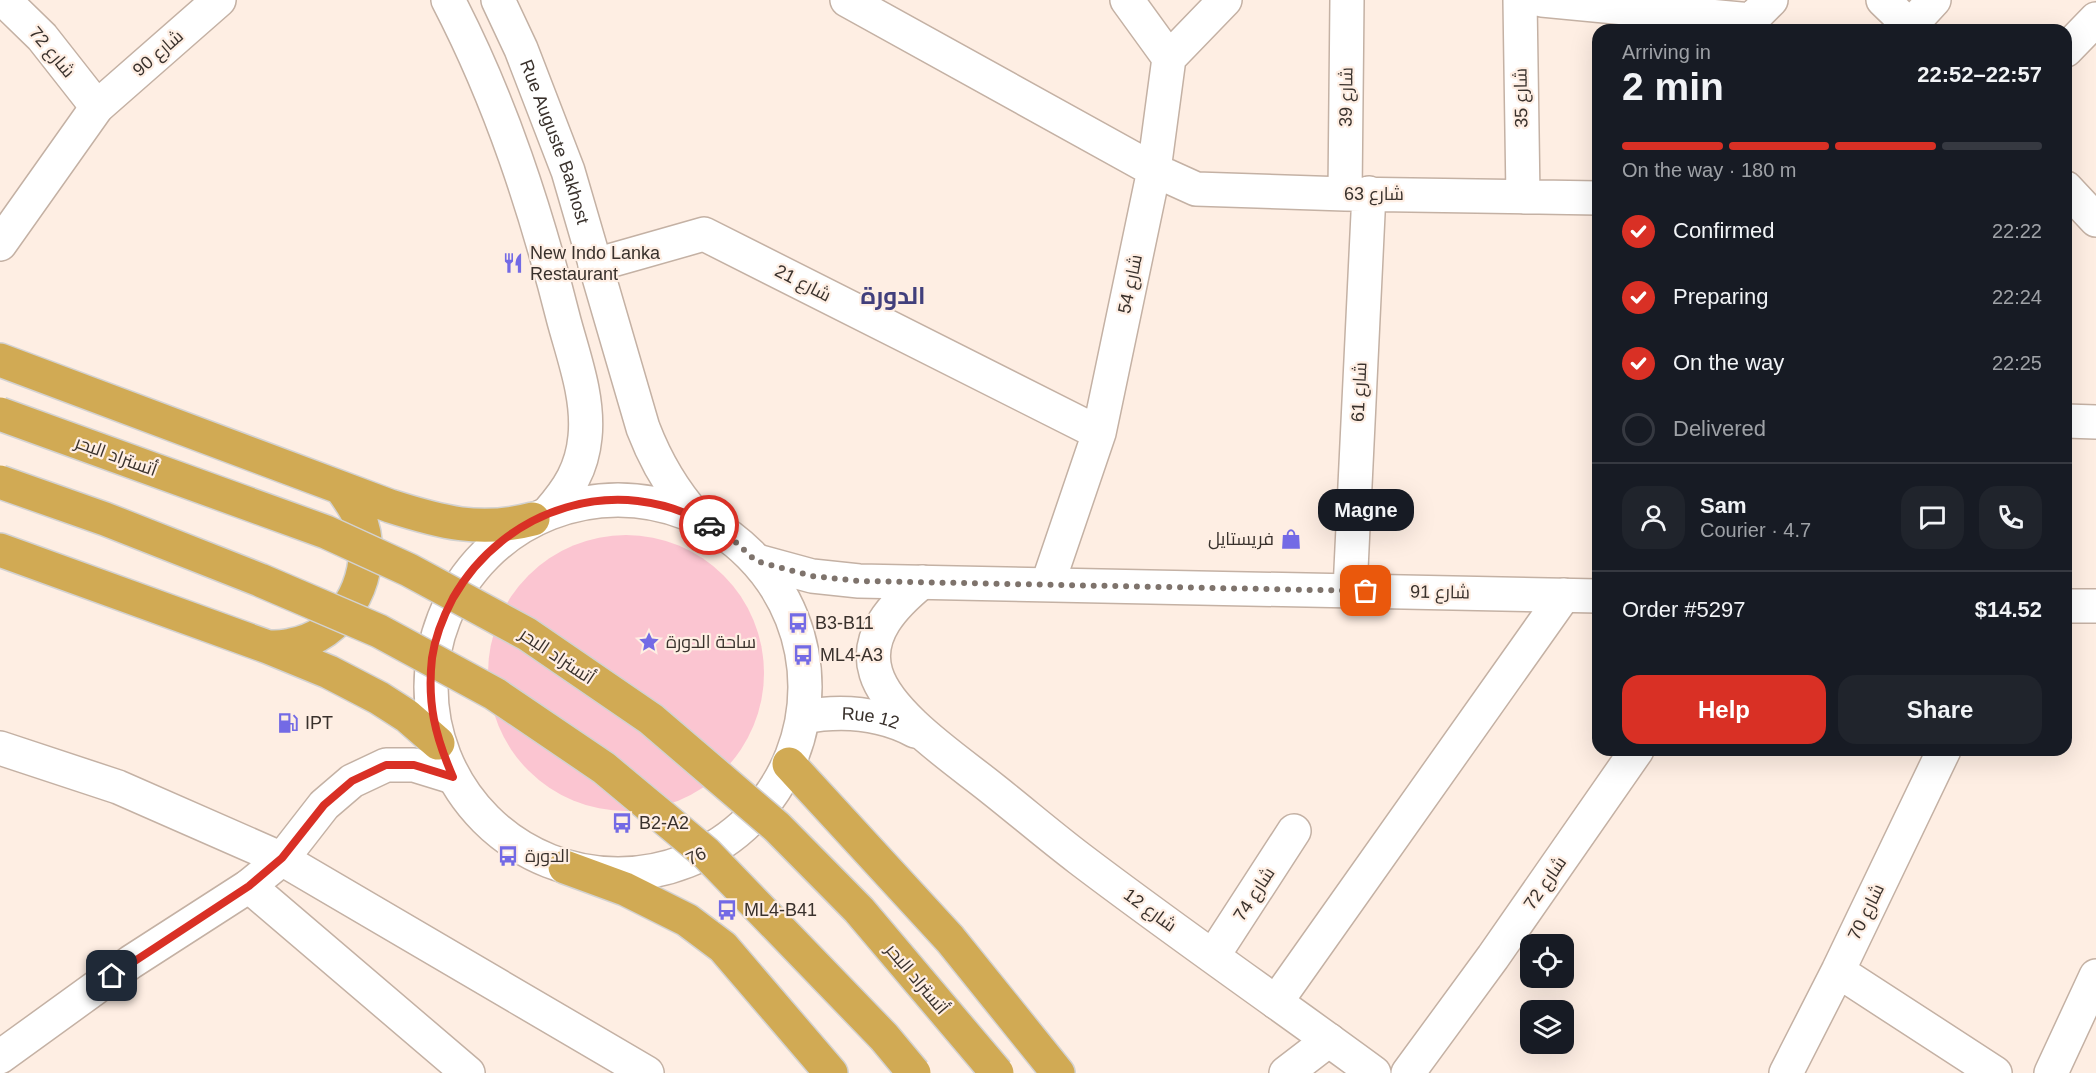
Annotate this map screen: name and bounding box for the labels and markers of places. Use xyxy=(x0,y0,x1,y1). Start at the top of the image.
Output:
place label: New Indo Lanka Restaurant xyxy=(530,243,661,284)
restaurant icon: New Indo Lanka Restaurant xyxy=(501,251,525,275)
callout: Magne xyxy=(1318,489,1414,531)
shop icon: فريستايل xyxy=(1279,527,1303,551)
place label: فريستايل xyxy=(1208,529,1274,550)
pin xyxy=(1340,565,1391,616)
bus stop icon: B3-B11 xyxy=(786,611,810,635)
place label: B3-B11 xyxy=(815,613,874,633)
place icon: ساحة الدورة xyxy=(637,630,661,654)
place label: ساحة الدورة xyxy=(666,632,756,653)
bus stop icon: ML4-A3 xyxy=(791,643,815,667)
place label: ML4-A3 xyxy=(820,645,883,665)
fuel station icon: IPT xyxy=(276,711,300,735)
place label: IPT xyxy=(305,713,333,733)
bus stop icon: B2-A2 xyxy=(610,811,634,835)
place label: B2-A2 xyxy=(639,813,689,833)
bus stop icon: الدورة xyxy=(496,844,520,868)
place label: الدورة xyxy=(525,846,569,867)
bus stop icon: ML4-B41 xyxy=(715,898,739,922)
place label: ML4-B41 xyxy=(744,900,817,920)
pin xyxy=(86,950,137,1001)

